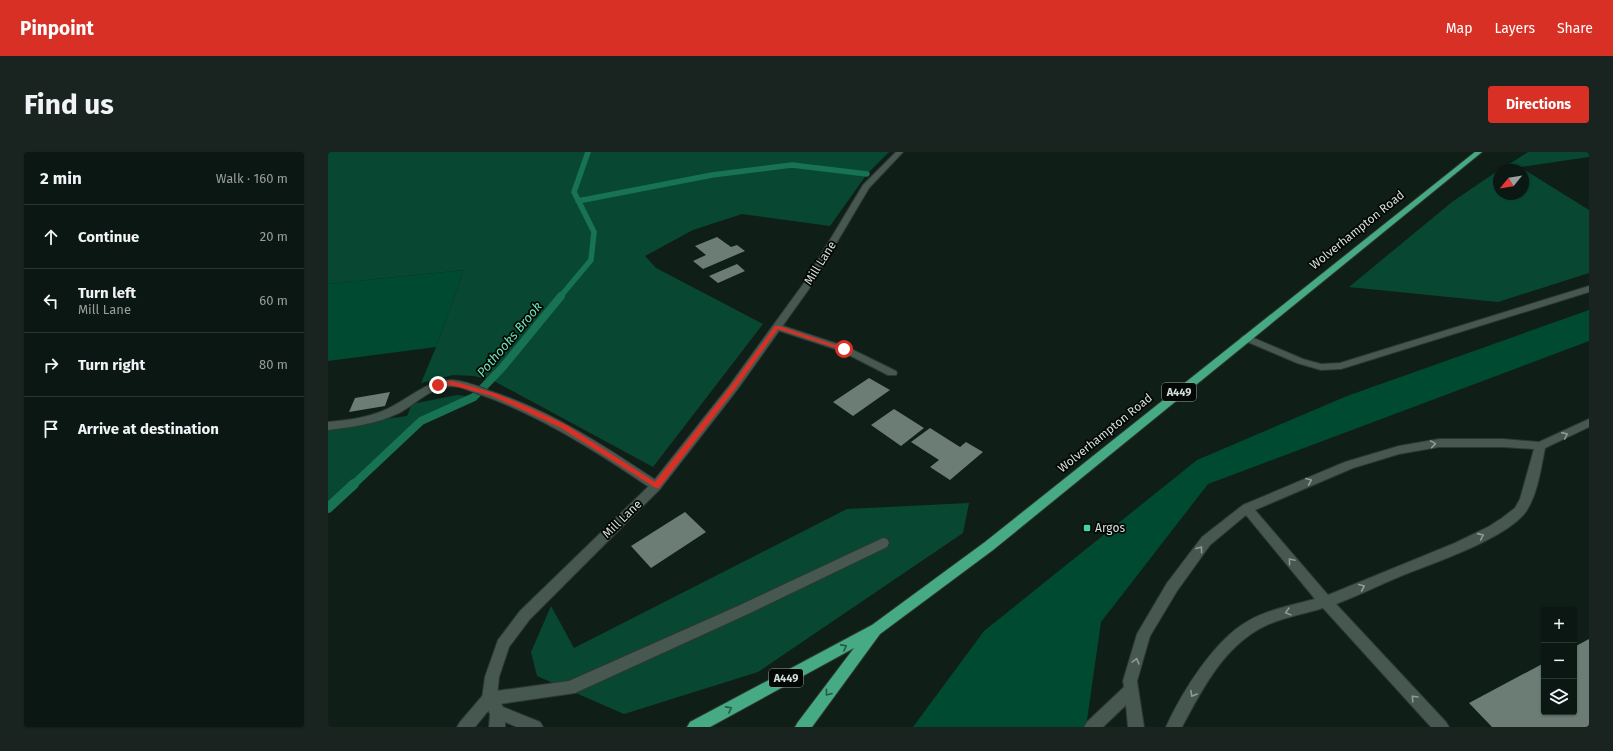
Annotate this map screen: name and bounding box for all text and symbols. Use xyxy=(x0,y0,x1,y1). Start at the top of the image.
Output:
text: Pinpoint xyxy=(20,17,94,40)
text: Map xyxy=(1446,20,1472,37)
text: Layers xyxy=(1494,20,1535,37)
text: Share xyxy=(1557,20,1593,37)
button: Directions xyxy=(1488,86,1589,123)
text: Find us xyxy=(24,88,114,121)
north arrow xyxy=(1493,164,1529,200)
text: 2 min xyxy=(40,168,82,189)
text: Walk · 160 m xyxy=(216,171,288,186)
street label: Wolverhampton Road xyxy=(1307,188,1407,272)
icon: ahead xyxy=(40,226,62,248)
text: Continue xyxy=(78,228,139,246)
text: 20 m xyxy=(260,229,288,244)
street label: Mill Lane xyxy=(801,239,839,287)
text: Turn left xyxy=(78,284,136,302)
icon: left xyxy=(40,290,62,312)
text: 60 m xyxy=(259,293,288,308)
water label: Pothooks Brook xyxy=(474,299,545,380)
text: Mill Lane xyxy=(78,302,131,317)
route start xyxy=(835,340,853,358)
icon: right xyxy=(40,354,62,376)
text: Turn right xyxy=(78,356,145,374)
text: 80 m xyxy=(259,357,288,372)
route end xyxy=(429,376,447,394)
road number: A449 xyxy=(1162,383,1196,401)
street label: Wolverhampton Road xyxy=(1055,391,1155,475)
icon: arrive xyxy=(40,418,62,440)
text: Arrive at destination xyxy=(78,420,219,438)
one-way arrow xyxy=(1561,431,1568,439)
one-way arrow xyxy=(1430,440,1436,449)
one-way arrow xyxy=(1305,478,1312,486)
street label: Mill Lane xyxy=(600,497,644,541)
place label: Argos xyxy=(1095,521,1125,535)
marker: Argos xyxy=(1082,523,1092,533)
one-way arrow xyxy=(1477,533,1485,541)
one-way arrow xyxy=(1195,547,1202,554)
one-way arrow xyxy=(1289,559,1296,566)
one-way arrow xyxy=(1358,583,1365,591)
one-way arrow xyxy=(1285,607,1292,616)
map controls xyxy=(1541,607,1577,715)
button: + xyxy=(1541,607,1577,643)
button: − xyxy=(1541,643,1577,679)
one-way arrow xyxy=(840,644,847,652)
one-way arrow xyxy=(1131,658,1140,665)
road number: A449 xyxy=(769,669,803,687)
button: layers xyxy=(1541,679,1577,715)
one-way arrow xyxy=(826,689,833,696)
one-way arrow xyxy=(1190,690,1197,697)
one-way arrow xyxy=(1412,695,1419,703)
one-way arrow xyxy=(725,706,732,713)

